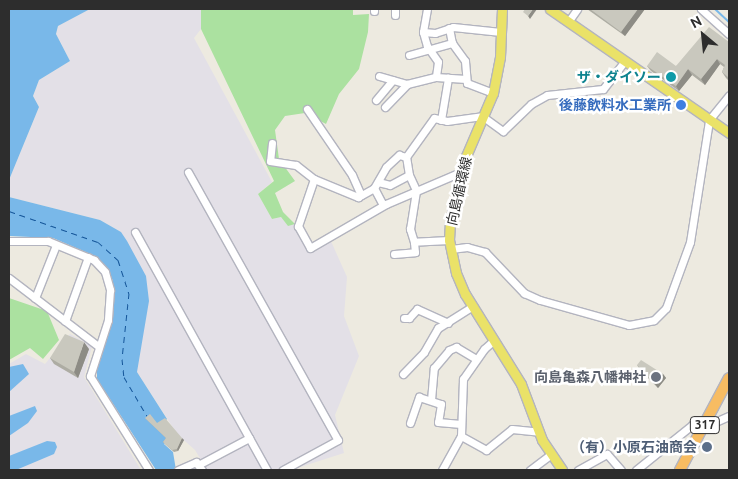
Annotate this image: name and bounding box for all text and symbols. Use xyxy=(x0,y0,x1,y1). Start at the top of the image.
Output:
north arrow xyxy=(678,10,728,60)
text: N xyxy=(688,12,704,31)
place label: ザ・ダイソー xyxy=(577,69,661,85)
marker: ザ・ダイソー xyxy=(665,71,677,83)
place label: 後藤飲料水工業所 xyxy=(559,97,671,113)
marker: 後藤飲料水工業所 xyxy=(675,99,687,111)
street label: 向島循環線 xyxy=(443,155,475,227)
place label: 向島亀森八幡神社 xyxy=(534,369,646,385)
marker: 向島亀森八幡神社 xyxy=(650,371,662,383)
road number: 317 xyxy=(689,416,721,434)
place label: （有）小原石油商会 xyxy=(571,439,697,455)
marker: （有）小原石油商会 xyxy=(701,441,713,453)

